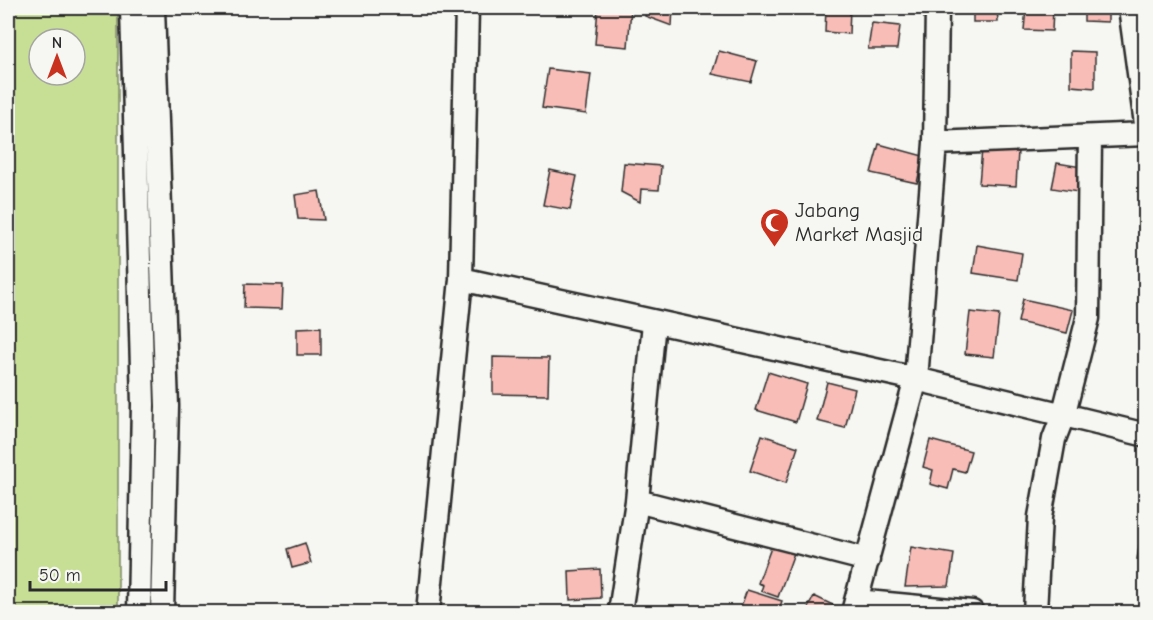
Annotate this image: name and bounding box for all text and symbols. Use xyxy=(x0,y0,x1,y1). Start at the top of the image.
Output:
north arrow xyxy=(27,27,87,87)
text: N xyxy=(52,34,62,52)
place label: Jabang Market Masjid xyxy=(795,198,923,246)
mosque icon: Jabang Market Masjid xyxy=(758,206,790,248)
scale bar xyxy=(30,554,166,592)
text: 50 m xyxy=(39,565,81,586)

